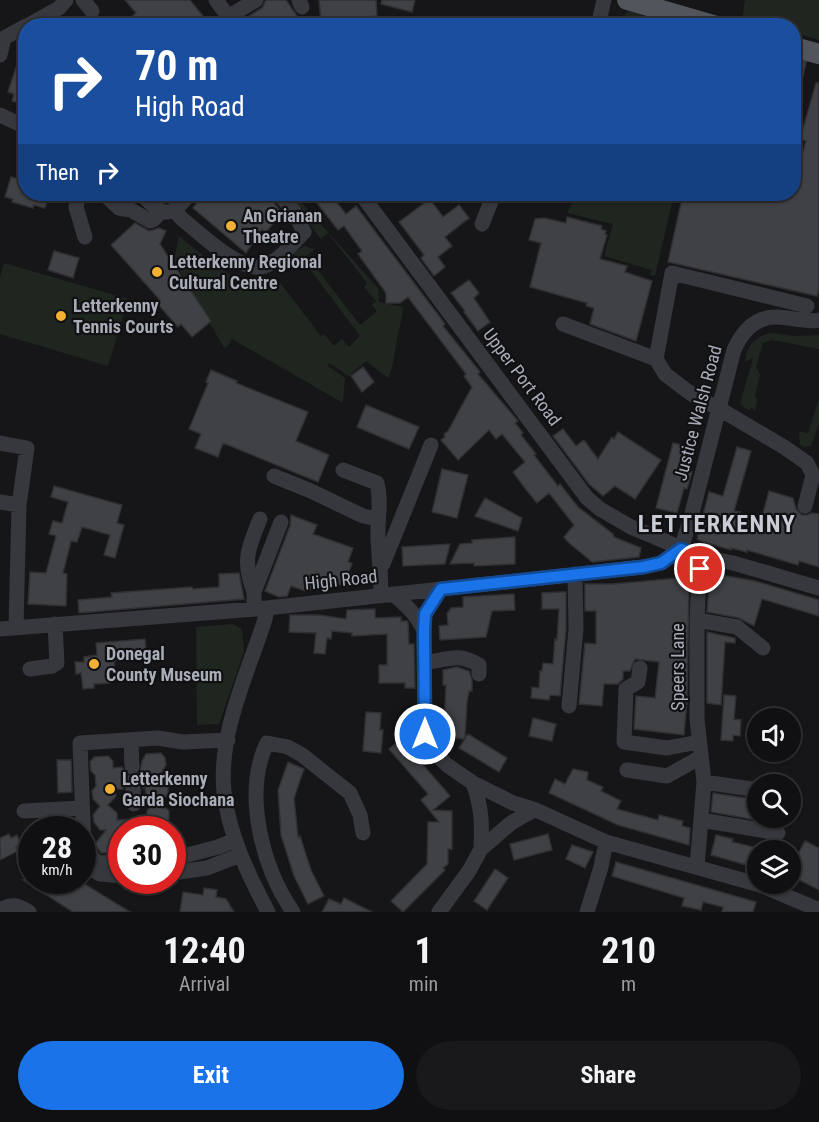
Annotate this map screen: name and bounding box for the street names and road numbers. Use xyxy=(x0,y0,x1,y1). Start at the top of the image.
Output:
street label: Upper Port Road xyxy=(479,324,566,429)
street label: Justice Walsh Road xyxy=(669,343,726,483)
street label: High Road xyxy=(303,565,378,594)
street label: Speers Lane xyxy=(667,623,688,711)

